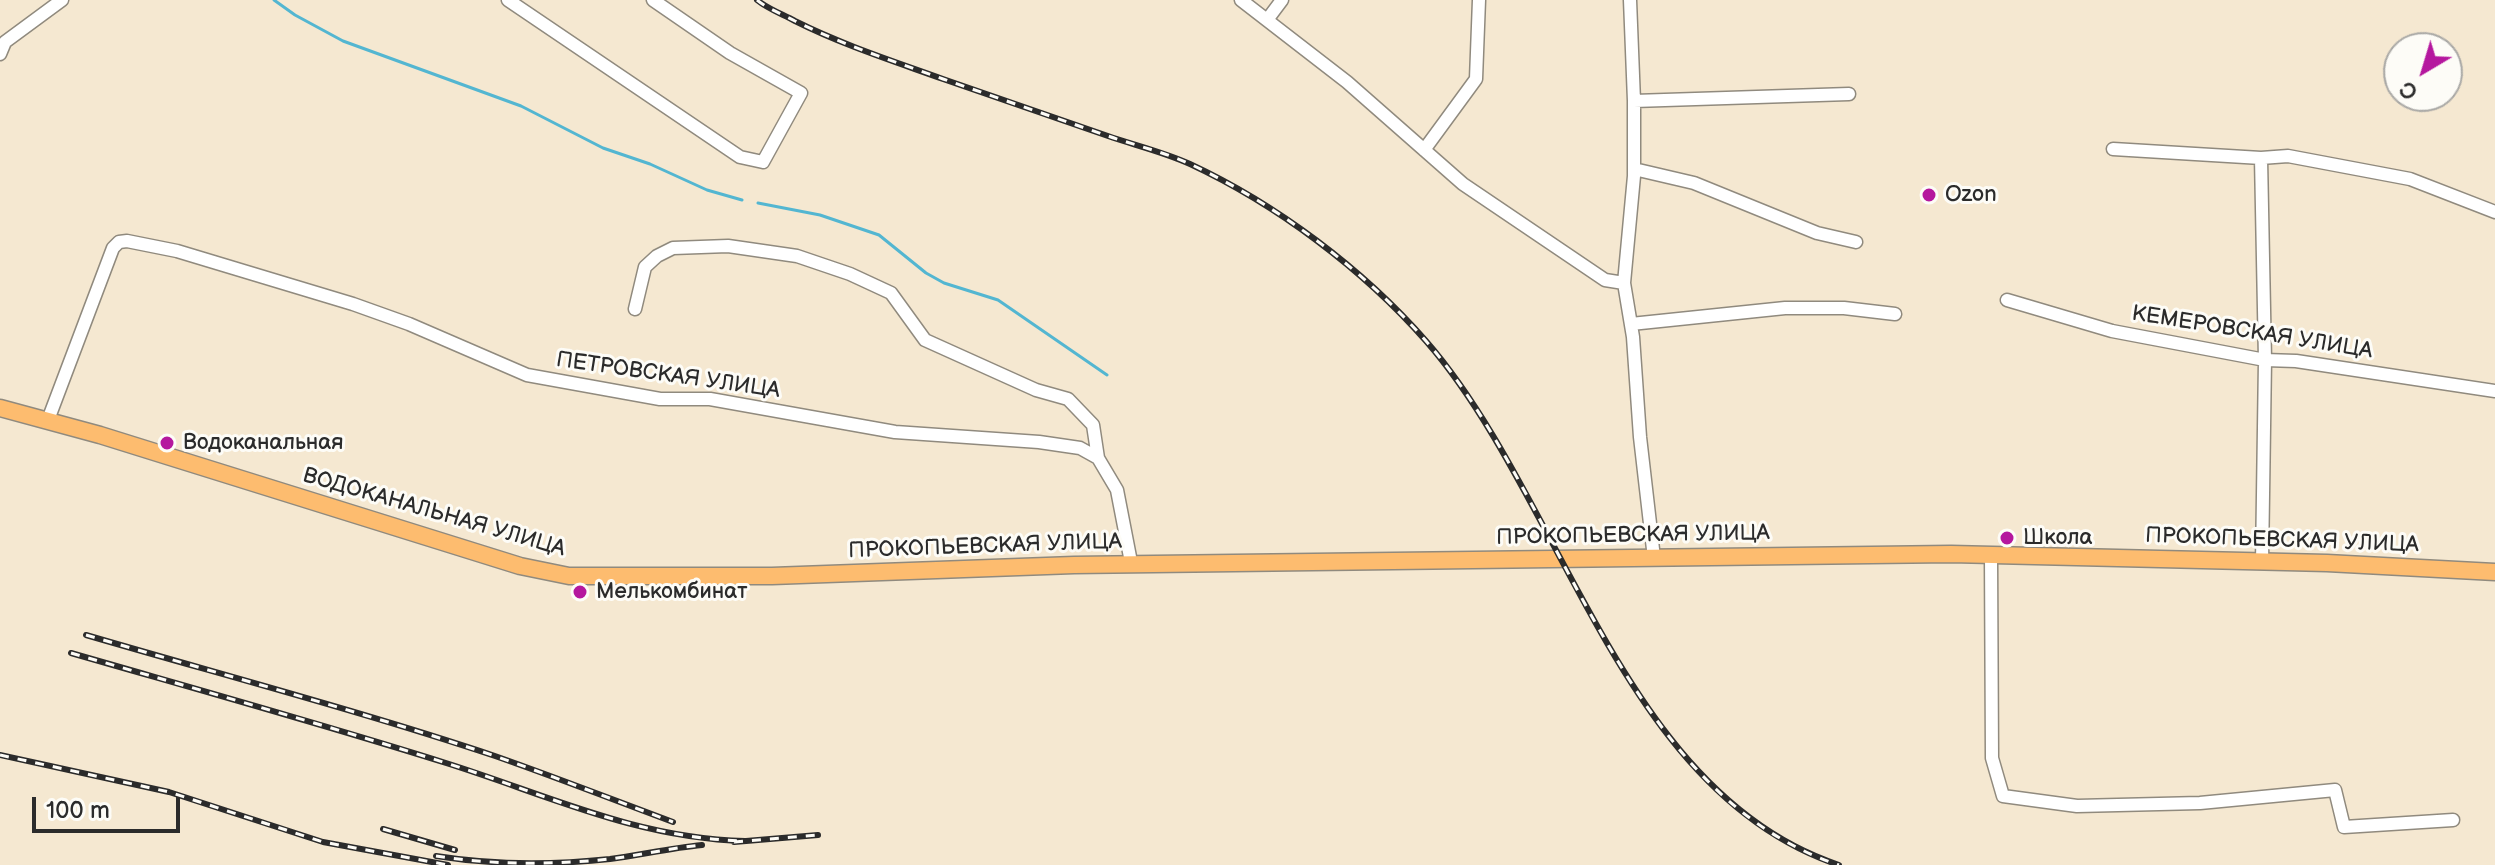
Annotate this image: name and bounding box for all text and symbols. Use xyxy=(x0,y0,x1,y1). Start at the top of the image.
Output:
north arrow xyxy=(2383,32,2463,112)
text: С xyxy=(2395,74,2423,105)
place label: Ozon xyxy=(1945,182,1997,208)
marker: Ozon xyxy=(1920,186,1938,204)
street label: КЕМЕРОВСКАЯ УЛИЦА xyxy=(2130,301,2374,365)
street label: ПЕТРОВСКАЯ УЛИЦА xyxy=(554,347,782,405)
place label: Водоканальная xyxy=(183,430,344,456)
marker: Водоканальная xyxy=(158,434,176,452)
street label: ВОДОКАНАЛЬНАЯ УЛИЦА xyxy=(300,463,568,563)
street label: ПРОКОПЬЕВСКАЯ УЛИЦА xyxy=(1496,520,1770,552)
street label: ПРОКОПЬЕВСКАЯ УЛИЦА xyxy=(2145,523,2419,559)
place label: Школа xyxy=(2023,525,2092,551)
street label: ПРОКОПЬЕВСКАЯ УЛИЦА xyxy=(848,529,1122,565)
marker: Школа xyxy=(1998,529,2016,547)
place label: Мелькомбинат xyxy=(596,579,747,605)
marker: Мелькомбинат xyxy=(571,583,589,601)
scale bar xyxy=(36,781,184,831)
text: 100 m xyxy=(46,796,110,825)

